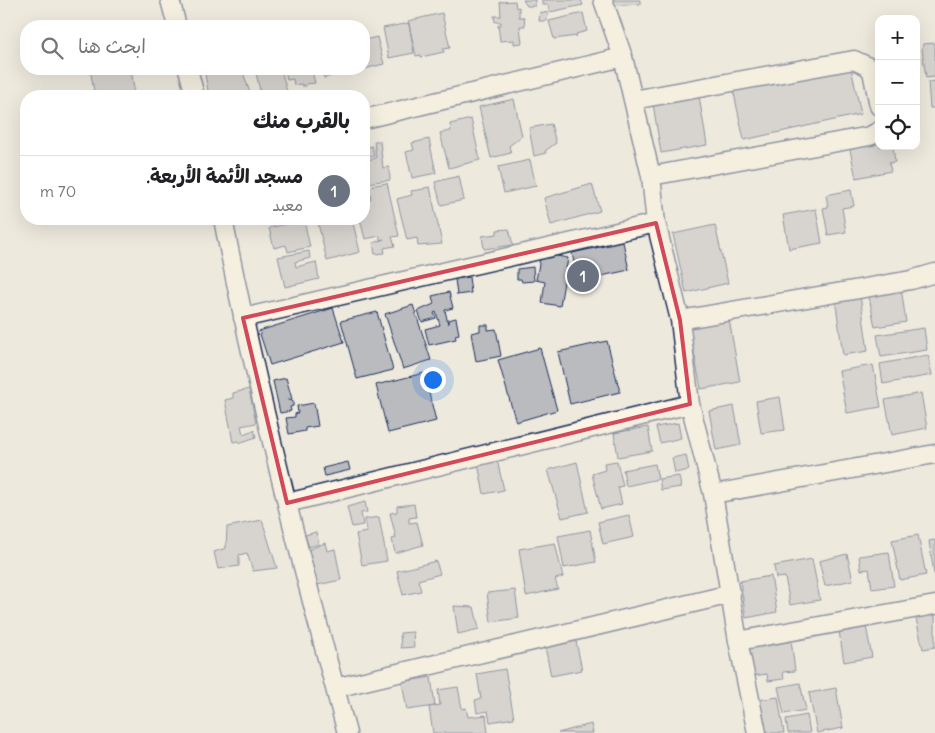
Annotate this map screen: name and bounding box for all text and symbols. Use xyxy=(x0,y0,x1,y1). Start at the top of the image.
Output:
map controls xyxy=(875,15,920,150)
button: + xyxy=(875,15,920,60)
search box xyxy=(20,20,370,75)
icon: search xyxy=(38,34,66,62)
text: ابحث هنا xyxy=(78,34,146,58)
button: − xyxy=(875,60,920,105)
button: locate xyxy=(875,105,920,150)
text: بالقرب منك xyxy=(253,107,350,134)
text: مسجد الأئمة الأربعة. xyxy=(146,164,303,188)
text: 70 m xyxy=(40,181,76,201)
text: 1 xyxy=(331,181,337,201)
text: معبد xyxy=(272,195,303,215)
pin: 1 xyxy=(567,257,599,295)
your location xyxy=(420,367,446,393)

